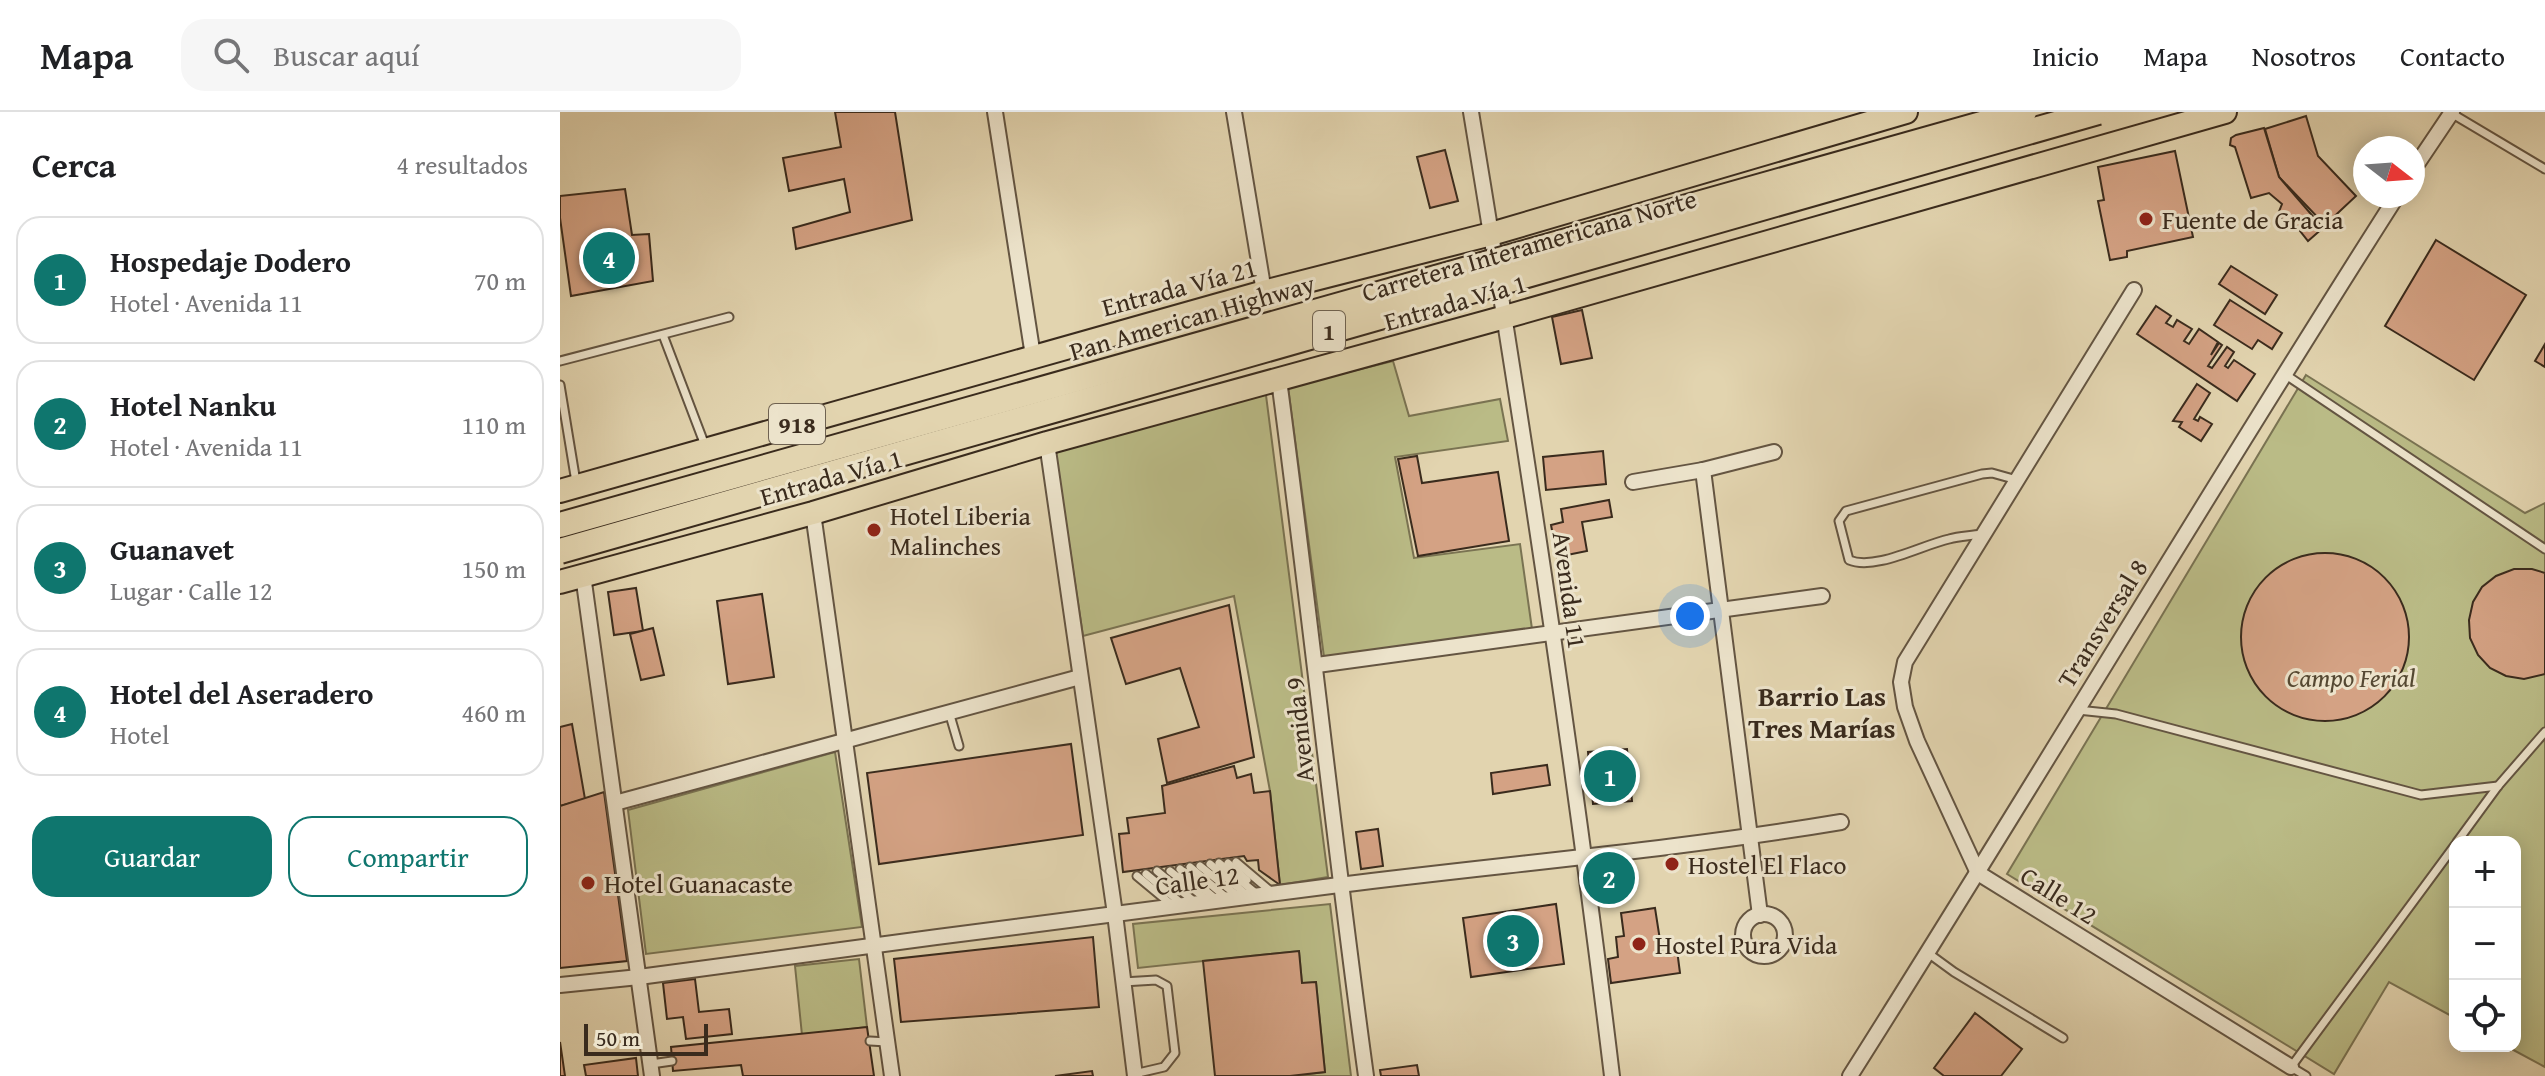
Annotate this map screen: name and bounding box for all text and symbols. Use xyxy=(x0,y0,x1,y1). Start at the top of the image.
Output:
search box xyxy=(181,19,741,91)
text: Mapa xyxy=(40,27,133,83)
icon: search xyxy=(209,33,253,77)
text: Buscar aquí xyxy=(273,33,420,77)
text: Inicio xyxy=(2032,35,2099,76)
text: Mapa xyxy=(2143,35,2208,76)
text: Nosotros xyxy=(2252,35,2356,76)
text: Contacto xyxy=(2400,35,2505,76)
north arrow xyxy=(2353,136,2425,208)
text: Cerca xyxy=(32,140,116,189)
text: 4 resultados xyxy=(397,145,528,184)
street label: Carretera Interamericana Norte xyxy=(1357,179,1701,311)
place label: Fuente de Gracia xyxy=(2162,200,2344,239)
marker: Fuente de Gracia xyxy=(2137,210,2155,228)
pin: 4 xyxy=(583,228,635,288)
text: Hospedaje Dodero xyxy=(110,239,351,283)
street label: Entrada Vía 21 xyxy=(1097,248,1261,326)
text: 1 xyxy=(53,261,67,300)
text: 70 m xyxy=(474,261,526,300)
street label: Pan American Highway xyxy=(1065,263,1319,371)
street label: Entrada Vía 1 xyxy=(1379,263,1531,341)
text: Hotel · Avenida 11 xyxy=(110,283,303,322)
road number: 1 xyxy=(1313,311,1345,351)
text: Hotel Nanku xyxy=(110,383,276,427)
road number: 918 xyxy=(769,404,825,444)
text: 2 xyxy=(53,405,67,444)
text: 110 m xyxy=(461,405,526,444)
text: Hotel · Avenida 11 xyxy=(110,427,303,466)
street label: Entrada Vía 1 xyxy=(755,438,907,516)
place label: Hotel Liberia Malinches xyxy=(890,496,1032,565)
marker: Hotel Liberia Malinches xyxy=(865,521,883,539)
text: Guanavet xyxy=(110,527,234,571)
street label: Avenida 11 xyxy=(1542,529,1598,651)
text: 3 xyxy=(53,549,67,588)
text: 150 m xyxy=(461,549,526,588)
street label: Transversal 8 xyxy=(2047,551,2157,695)
text: Lugar · Calle 12 xyxy=(110,571,272,610)
your location xyxy=(1670,596,1710,636)
park label: Campo Ferial xyxy=(2287,658,2415,697)
text: Hotel del Aseradero xyxy=(110,671,374,715)
district label: Barrio Las Tres Marías xyxy=(1748,675,1896,748)
street label: Avenida 9 xyxy=(1274,676,1324,784)
text: 4 xyxy=(53,693,67,732)
text: 460 m xyxy=(461,693,526,732)
text: Hotel xyxy=(110,715,169,754)
pin: 1 xyxy=(1584,746,1636,806)
button: Guardar xyxy=(32,816,272,897)
button: Compartir xyxy=(288,816,528,897)
map controls xyxy=(2449,836,2521,1052)
button: + xyxy=(2449,836,2521,908)
place label: Hostel El Flaco xyxy=(1688,845,1847,884)
pin: 2 xyxy=(1583,848,1635,908)
street label: Calle 12 xyxy=(1153,855,1241,905)
marker: Hostel El Flaco xyxy=(1663,855,1681,873)
street label: Calle 12 xyxy=(2013,856,2105,934)
place label: Hotel Guanacaste xyxy=(604,864,793,903)
marker: Hotel Guanacaste xyxy=(579,874,597,892)
button: − xyxy=(2449,908,2521,980)
pin: 3 xyxy=(1487,911,1539,971)
place label: Hostel Pura Vida xyxy=(1655,925,1838,964)
marker: Hostel Pura Vida xyxy=(1630,935,1648,953)
button: locate xyxy=(2449,980,2521,1052)
scale bar xyxy=(584,1020,708,1056)
text: 50 m xyxy=(596,1022,640,1054)

